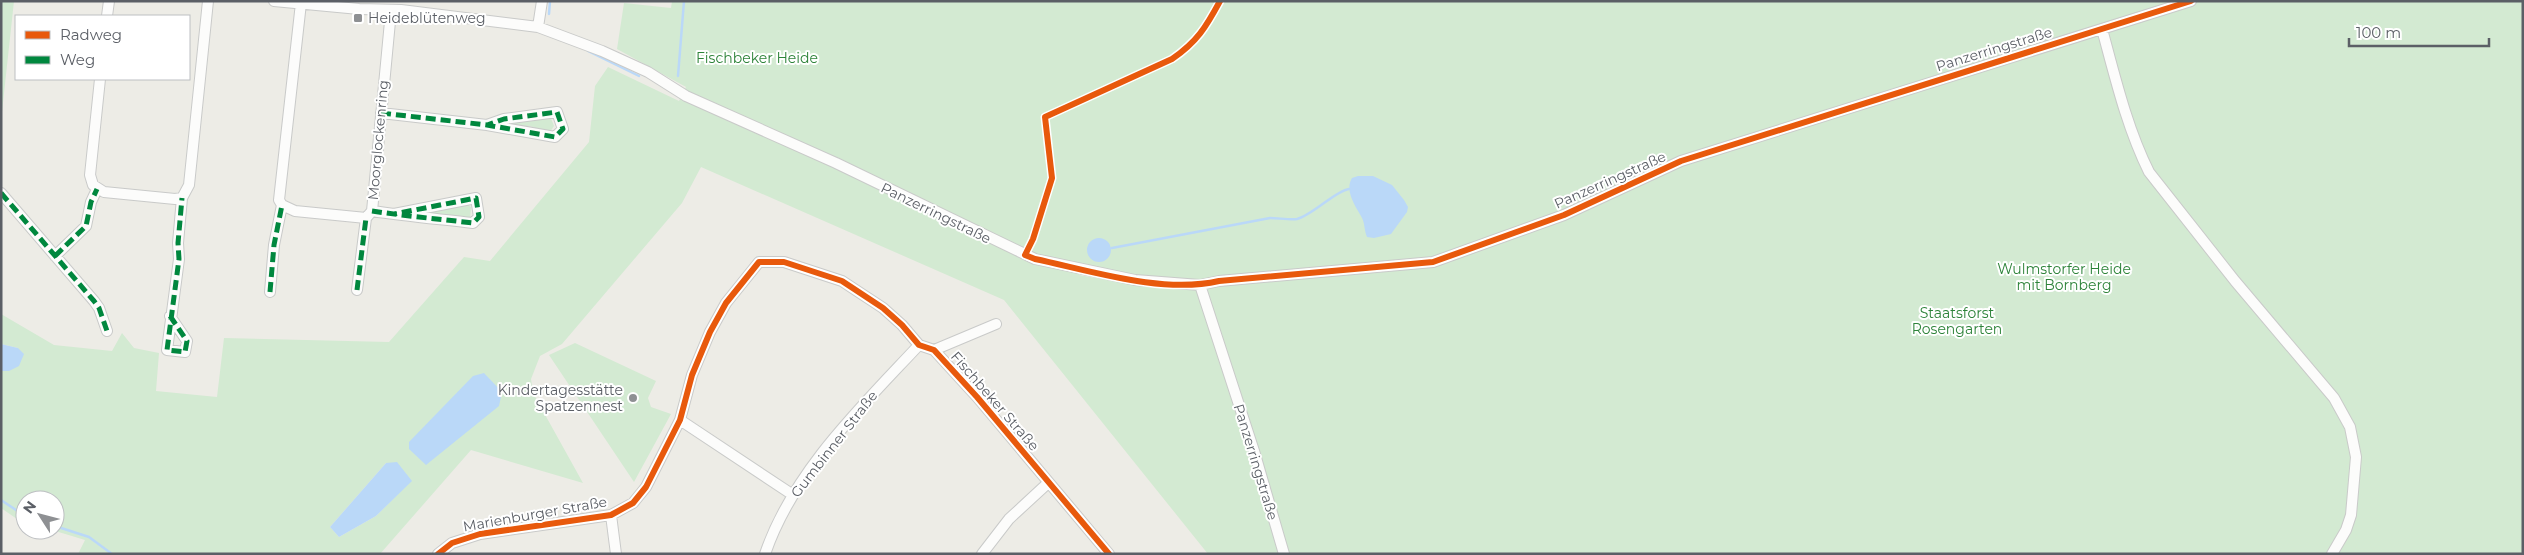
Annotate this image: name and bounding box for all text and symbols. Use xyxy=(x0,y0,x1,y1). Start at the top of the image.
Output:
place label: Heideblütenweg xyxy=(368,9,486,27)
marker: Heideblütenweg xyxy=(352,12,364,24)
legend xyxy=(15,15,190,80)
scale bar xyxy=(2349,15,2489,47)
street label: Panzerringstraße xyxy=(1934,23,2054,75)
text: 100 m xyxy=(2356,23,2401,42)
text: Radweg xyxy=(60,25,122,44)
park label: Fischbeker Heide xyxy=(696,49,818,67)
text: Weg xyxy=(60,50,95,69)
street label: Moorglockenring xyxy=(364,79,392,201)
street label: Panzerringstraße xyxy=(1551,147,1669,213)
street label: Panzerringstraße xyxy=(878,178,994,248)
park label: Wulmstorfer Heide mit Bornberg xyxy=(1997,260,2131,294)
park label: Staatsforst Rosengarten xyxy=(1912,304,2002,338)
street label: Fischbeker Straße xyxy=(947,348,1043,454)
place label: Kindertagesstätte Spatzennest xyxy=(498,381,623,415)
street label: Gumbinner Straße xyxy=(787,387,881,501)
marker: Kindertagesstätte Spatzennest xyxy=(627,392,639,404)
street label: Panzerringstraße xyxy=(1230,402,1282,522)
north arrow xyxy=(15,490,65,540)
street label: Marienburger Straße xyxy=(462,492,608,536)
text: N xyxy=(19,497,40,517)

